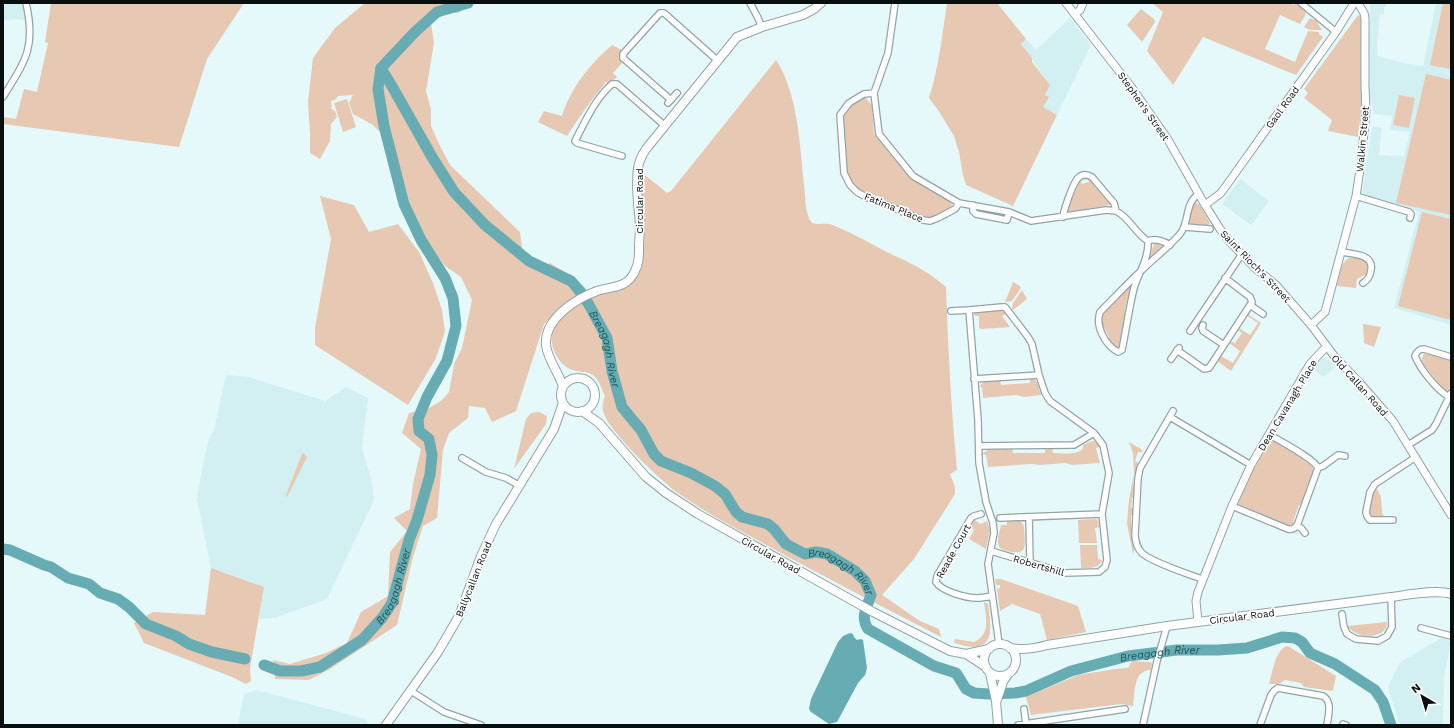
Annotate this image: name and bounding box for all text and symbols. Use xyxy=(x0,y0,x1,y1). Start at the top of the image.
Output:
street label: Stephen's Street xyxy=(1116,70,1172,143)
street label: Gaol Road xyxy=(1263,84,1301,131)
street label: Walkin Street xyxy=(1354,105,1371,172)
street label: Circular Road xyxy=(634,168,645,234)
street label: Fatima Place xyxy=(863,191,925,224)
street label: Saint Rioch's Street xyxy=(1218,228,1294,305)
water label: Breagagh River xyxy=(586,308,622,390)
street label: Old Callan Road xyxy=(1329,352,1390,418)
street label: Dean Cavanagh Place xyxy=(1256,358,1319,453)
street label: Reade Court xyxy=(934,521,973,580)
street label: Circular Road xyxy=(739,535,802,576)
street label: Ballycallan Road xyxy=(453,540,494,618)
water label: Breagagh River xyxy=(373,546,414,628)
water label: Breagagh River xyxy=(807,546,876,598)
street label: Robertshill xyxy=(1012,553,1066,578)
street label: Circular Road xyxy=(1209,607,1275,626)
water label: Breagagh River xyxy=(1118,644,1201,665)
north arrow xyxy=(1402,676,1442,716)
text: N xyxy=(1409,681,1423,696)

